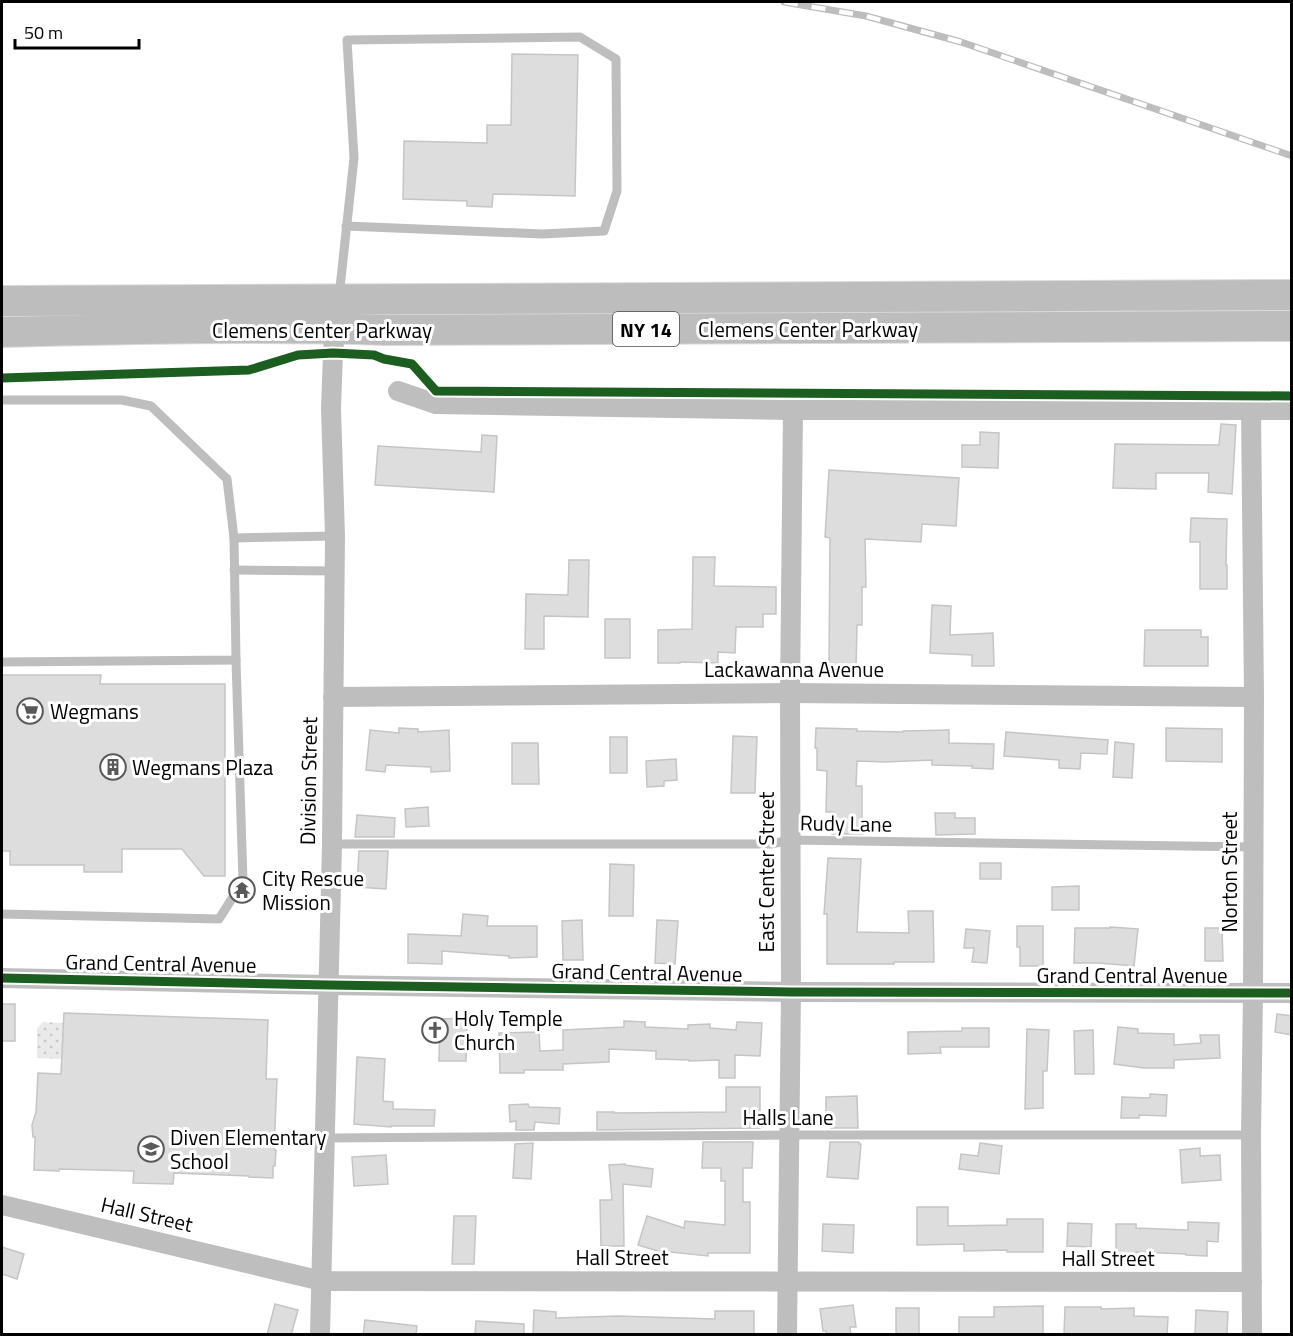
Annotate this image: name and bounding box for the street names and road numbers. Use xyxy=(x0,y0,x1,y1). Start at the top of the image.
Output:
road number: NY 14 xyxy=(613,312,679,346)
street label: Clemens Center Parkway xyxy=(698,313,918,345)
street label: Clemens Center Parkway xyxy=(212,314,432,346)
street label: Lackawanna Avenue xyxy=(704,653,884,685)
street label: Division Street xyxy=(291,716,325,845)
street label: East Center Street xyxy=(750,791,782,952)
street label: Rudy Lane xyxy=(800,806,892,840)
street label: Norton Street xyxy=(1213,811,1245,932)
street label: Grand Central Avenue xyxy=(65,945,257,981)
street label: Grand Central Avenue xyxy=(551,954,743,990)
street label: Grand Central Avenue xyxy=(1036,959,1228,991)
street label: Halls Lane xyxy=(742,1101,834,1133)
street label: Hall Street xyxy=(98,1188,197,1240)
street label: Hall Street xyxy=(575,1241,669,1273)
street label: Hall Street xyxy=(1061,1242,1155,1274)

